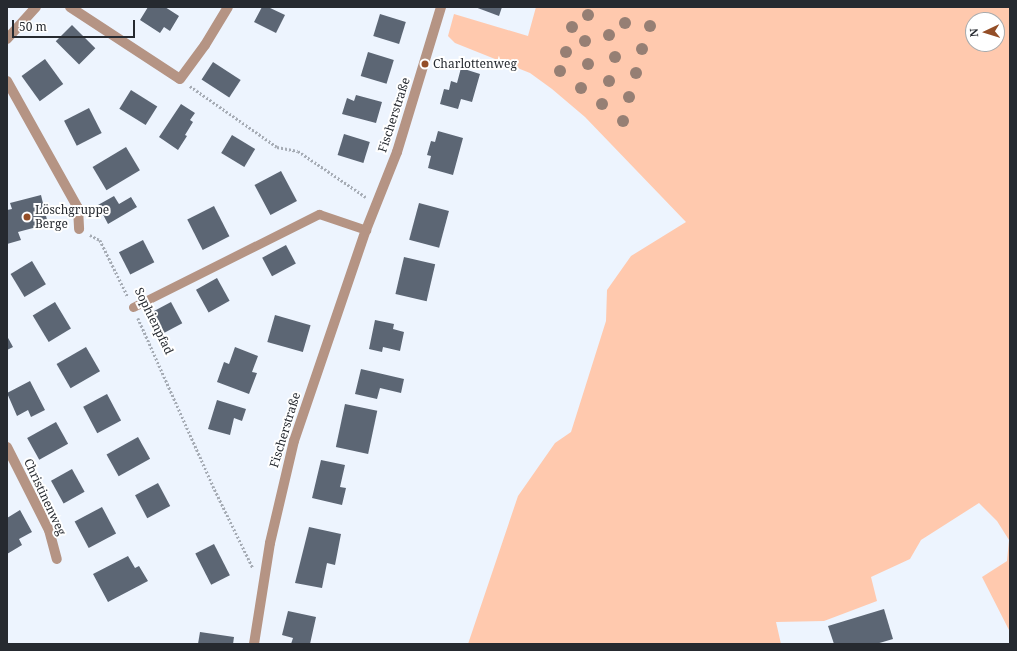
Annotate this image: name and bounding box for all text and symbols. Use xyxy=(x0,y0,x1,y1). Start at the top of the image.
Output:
scale bar xyxy=(14,12,137,38)
north arrow xyxy=(965,12,1005,52)
text: 50 m xyxy=(19,18,47,35)
text: N xyxy=(966,28,981,38)
place label: Charlottenweg xyxy=(433,57,517,71)
marker: Charlottenweg xyxy=(420,59,430,69)
street label: Fischerstraße xyxy=(375,76,413,154)
place label: Löschgruppe Berge xyxy=(35,203,109,231)
marker: Löschgruppe Berge xyxy=(22,212,32,222)
street label: Sophienpfad xyxy=(132,285,176,357)
street label: Fischerstraße xyxy=(267,391,303,469)
street label: Christinenweg xyxy=(21,456,69,538)

